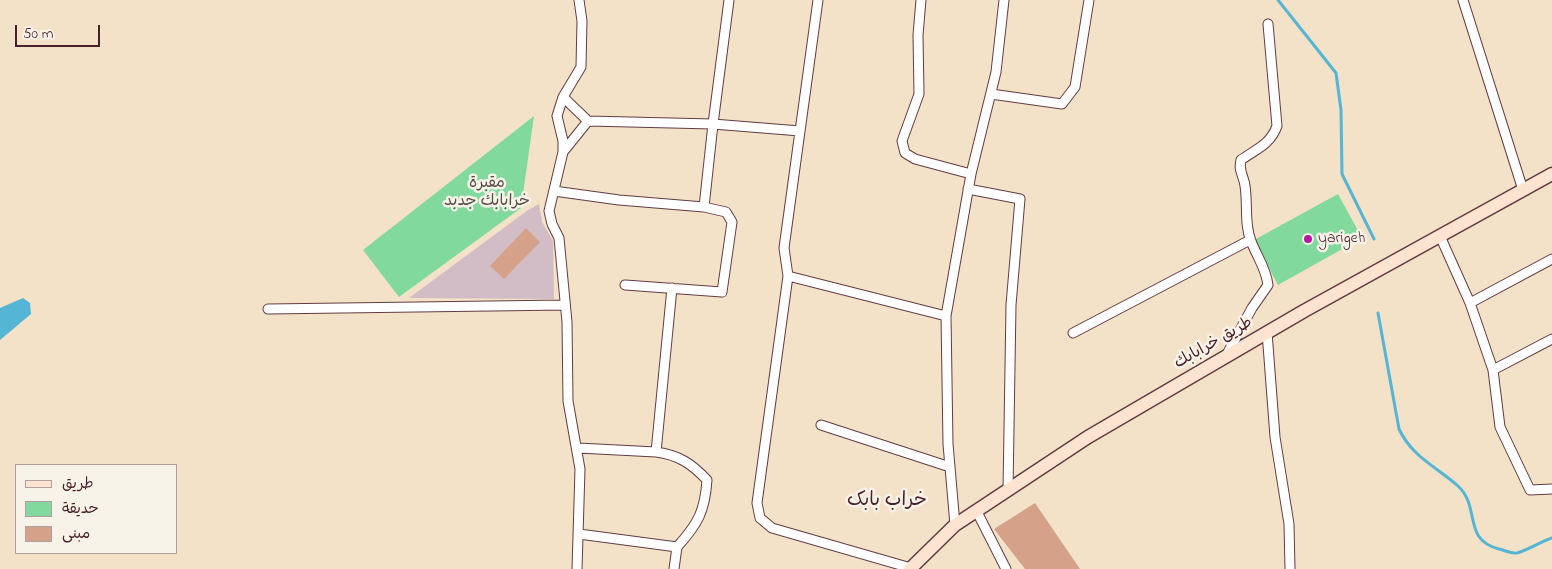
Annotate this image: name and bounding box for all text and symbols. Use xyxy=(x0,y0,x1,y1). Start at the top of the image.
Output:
scale bar xyxy=(18,15,102,47)
text: 50 m xyxy=(23,23,53,45)
park label: مقبرة خرابابك جدبد xyxy=(444,174,530,212)
place label: yarigeh xyxy=(1318,229,1365,249)
marker: yarigeh xyxy=(1302,233,1314,245)
street label: طريق خرابابك xyxy=(1171,314,1257,374)
legend xyxy=(15,464,178,554)
text: طريق xyxy=(62,473,94,495)
district label: خراب بابک xyxy=(847,491,927,513)
text: حديقة xyxy=(62,498,99,520)
text: مبنى xyxy=(62,523,90,545)

